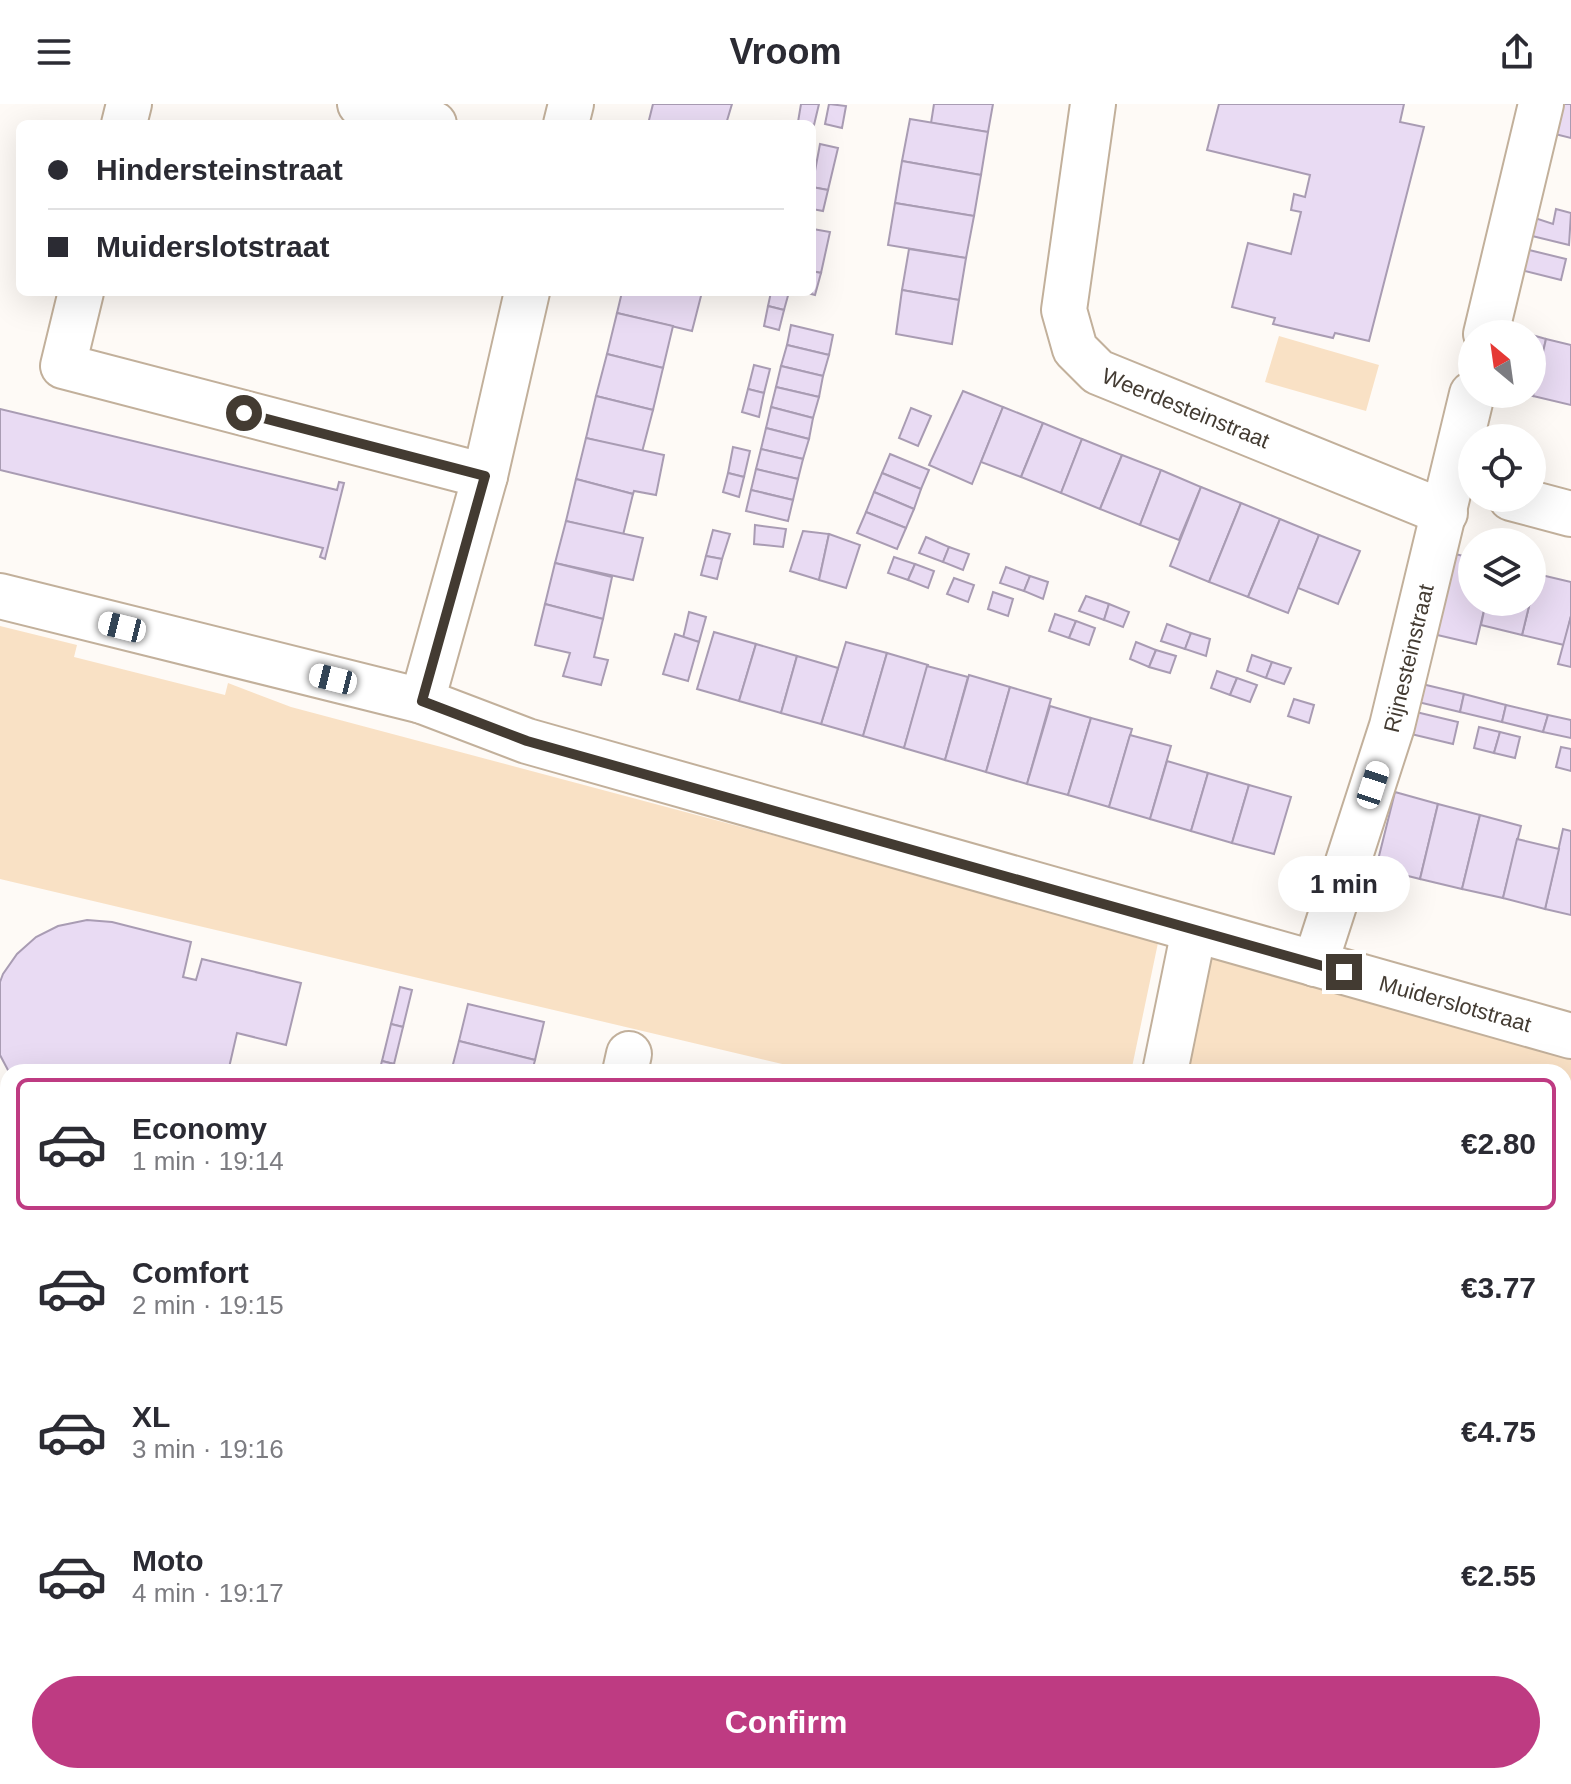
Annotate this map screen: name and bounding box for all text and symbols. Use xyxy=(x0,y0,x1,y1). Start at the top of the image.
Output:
icon: menu xyxy=(32,30,76,74)
icon: share xyxy=(1495,30,1539,74)
text: Vroom xyxy=(729,31,842,72)
text: Hindersteinstraat xyxy=(96,153,343,186)
text: Muiderslotstraat xyxy=(96,230,329,263)
north arrow xyxy=(1458,320,1546,408)
map controls xyxy=(1458,320,1546,616)
street label: Weerdesteinstraat xyxy=(1099,363,1273,453)
route start xyxy=(226,395,262,431)
button: locate xyxy=(1458,424,1546,512)
button: layers xyxy=(1458,528,1546,616)
street label: Rijnesteinstraat xyxy=(1378,581,1438,735)
car xyxy=(96,610,148,644)
car xyxy=(307,662,359,696)
car xyxy=(1354,758,1392,812)
callout: 1 min xyxy=(1278,856,1410,912)
text: 1 min xyxy=(1310,869,1378,899)
route end xyxy=(1326,954,1362,990)
street label: Muiderslotstraat xyxy=(1377,970,1534,1037)
icon: car xyxy=(36,1108,108,1180)
text: Economy xyxy=(132,1112,267,1145)
text: €2.80 xyxy=(1461,1127,1536,1160)
text: 1 min · 19:14 xyxy=(132,1146,284,1176)
icon: car xyxy=(36,1252,108,1324)
text: Comfort xyxy=(132,1256,249,1289)
text: €3.77 xyxy=(1461,1271,1536,1304)
text: 2 min · 19:15 xyxy=(132,1290,284,1320)
icon: car xyxy=(36,1396,108,1468)
text: XL xyxy=(132,1400,170,1433)
text: €4.75 xyxy=(1461,1415,1536,1448)
text: 3 min · 19:16 xyxy=(132,1434,284,1464)
icon: car xyxy=(36,1540,108,1612)
text: Moto xyxy=(132,1544,204,1577)
text: €2.55 xyxy=(1461,1559,1536,1592)
text: 4 min · 19:17 xyxy=(132,1578,284,1608)
button: Confirm xyxy=(32,1676,1540,1768)

